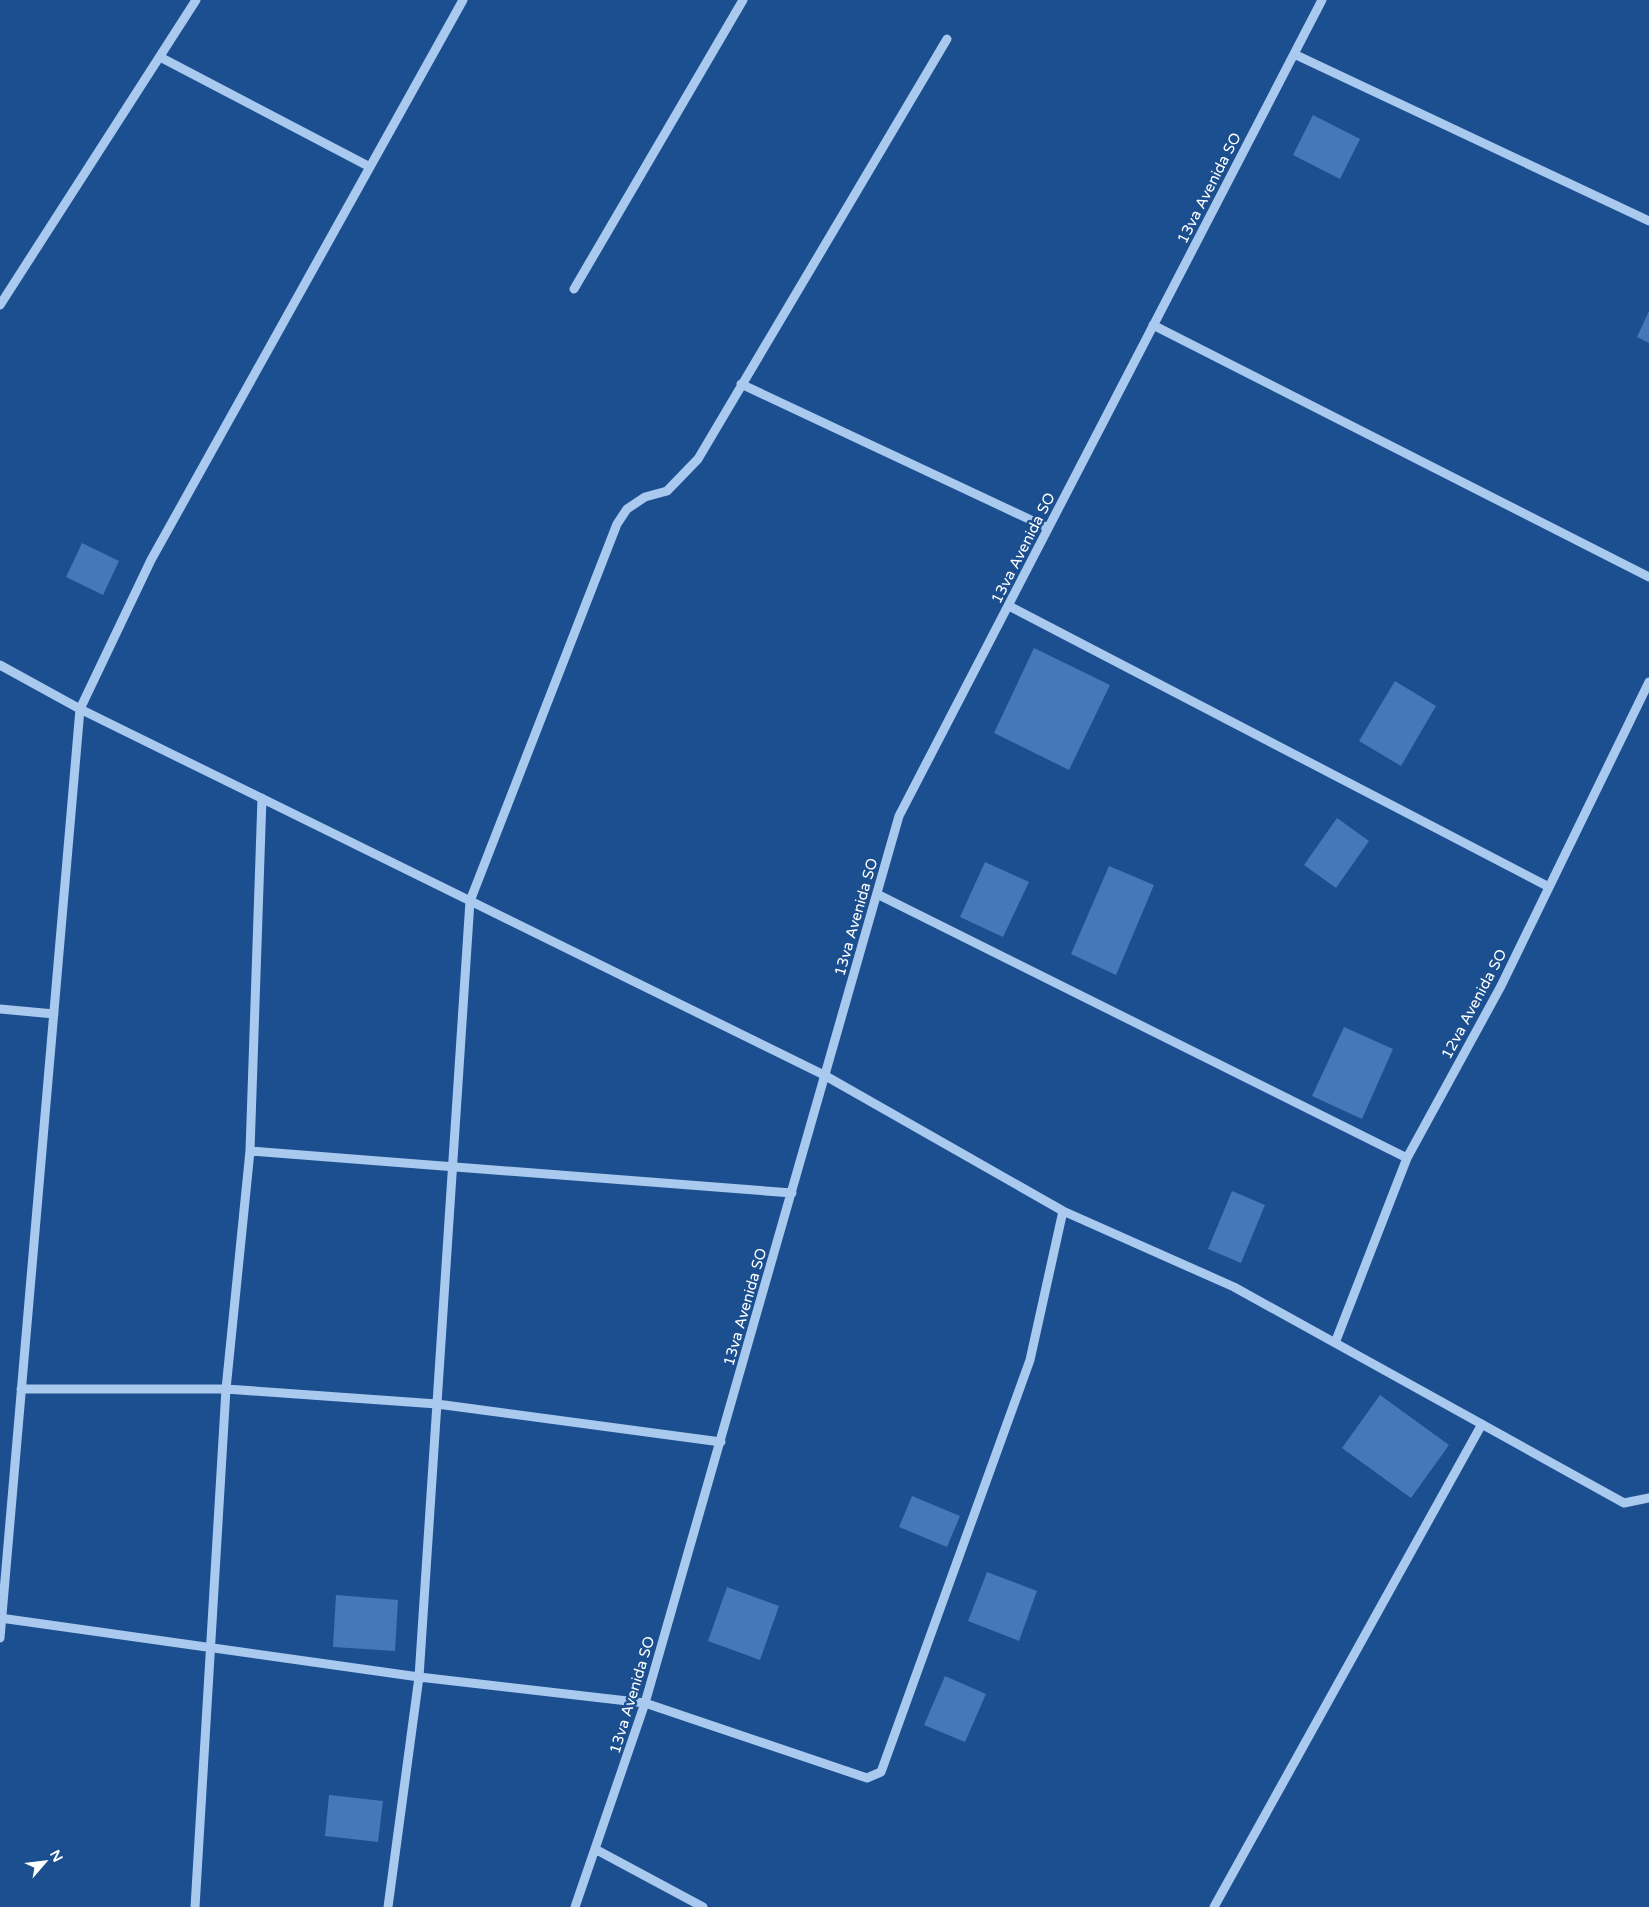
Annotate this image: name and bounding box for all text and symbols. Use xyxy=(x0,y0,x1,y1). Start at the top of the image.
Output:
street label: 13va Avenida SO xyxy=(1173,130,1245,246)
street label: 13va Avenida SO xyxy=(987,490,1059,606)
street label: 13va Avenida SO xyxy=(831,856,881,978)
street label: 12va Avenida SO xyxy=(1437,946,1511,1062)
street label: 13va Avenida SO xyxy=(720,1246,770,1368)
street label: 13va Avenida SO xyxy=(606,1634,658,1756)
north arrow xyxy=(20,1837,70,1887)
text: N xyxy=(46,1847,66,1865)

